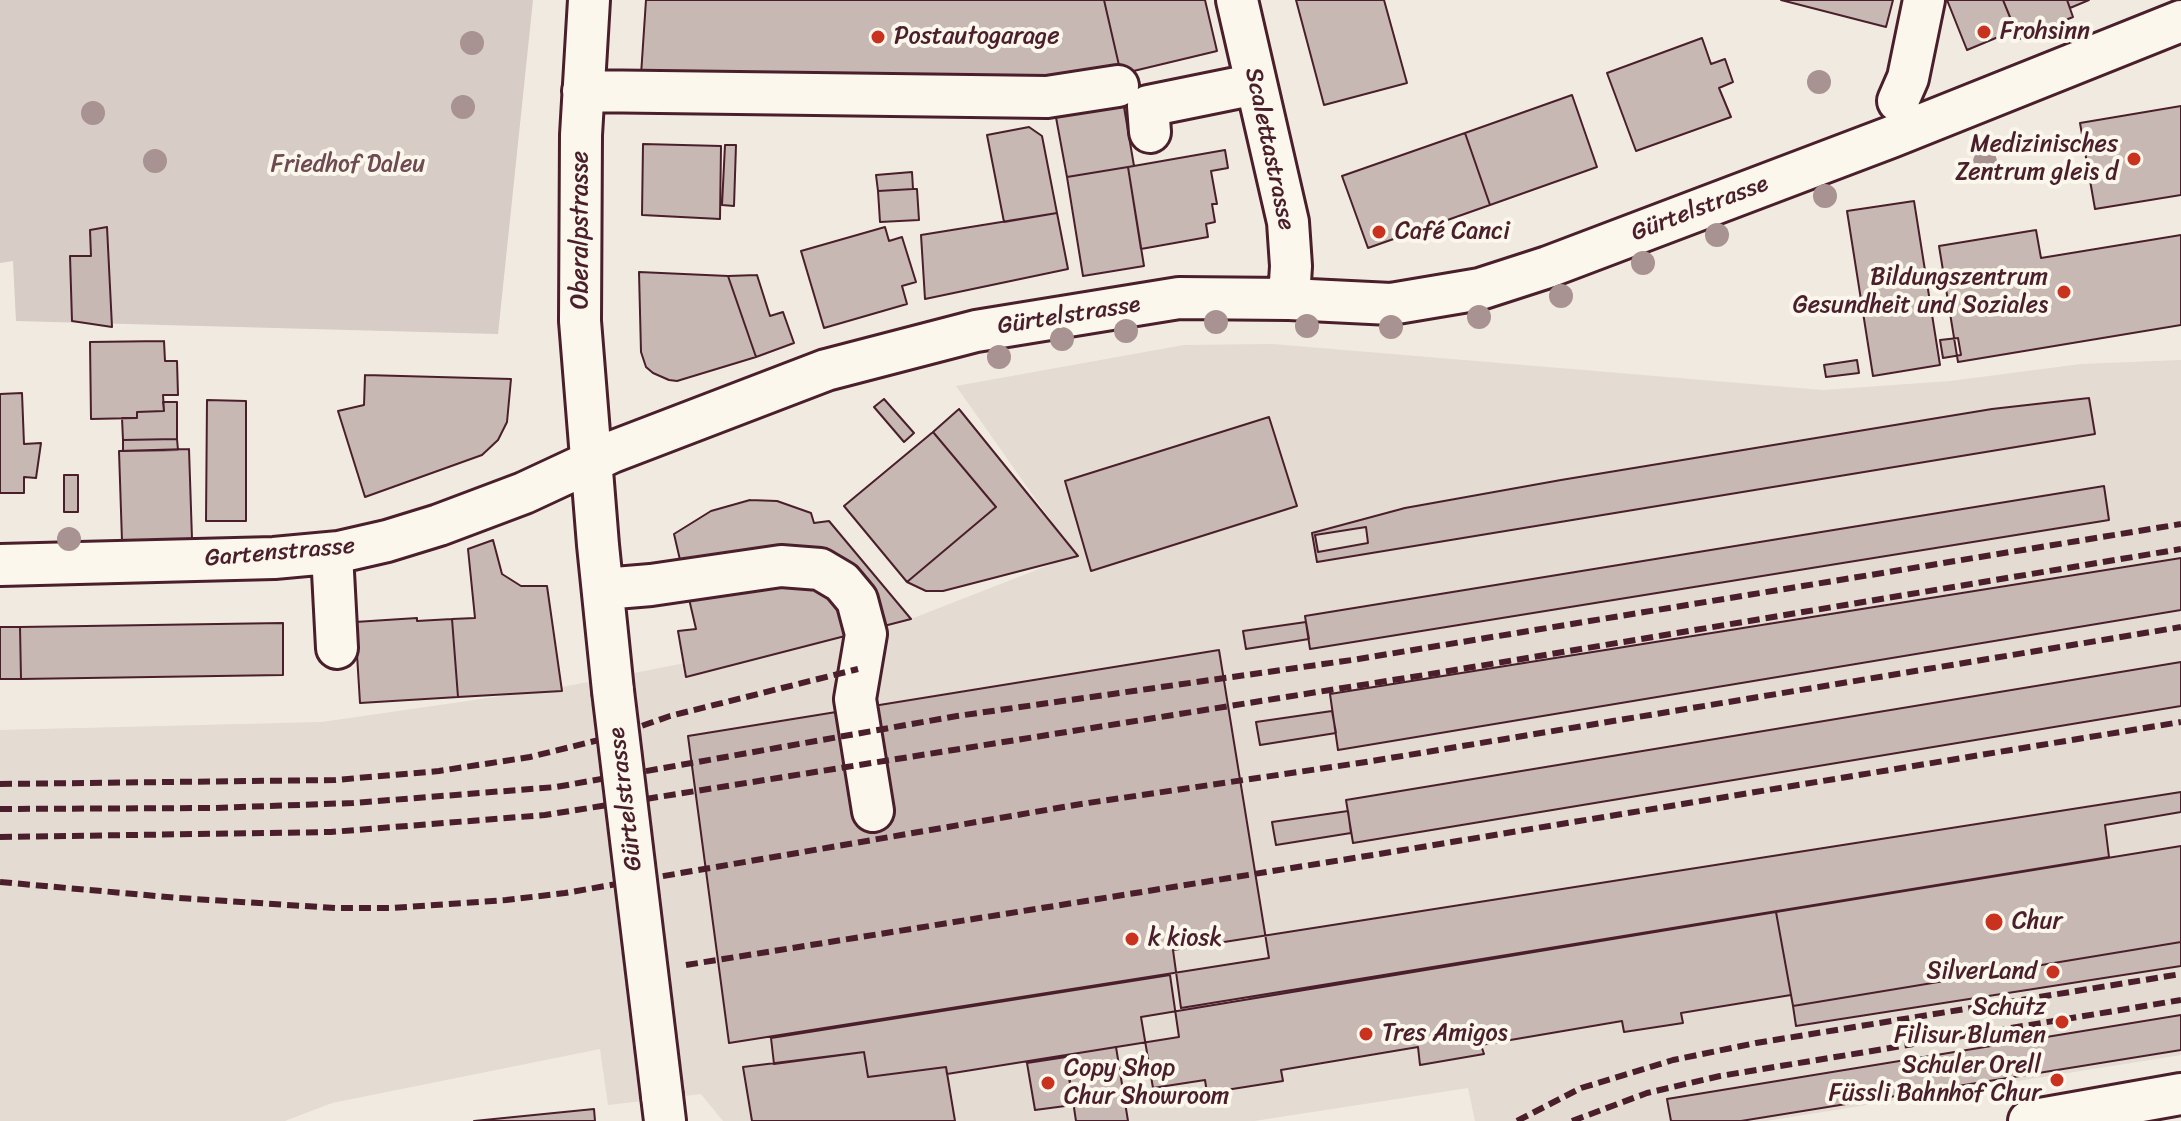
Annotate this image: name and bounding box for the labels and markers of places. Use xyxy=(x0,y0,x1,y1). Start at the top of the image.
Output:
place label: Frohsinn xyxy=(2000,18,2090,46)
place label: Postautogarage xyxy=(894,23,1060,51)
marker: Frohsinn xyxy=(1975,23,1993,41)
marker: Postautogarage xyxy=(869,28,887,46)
place label: Medizinisches Zentrum gleis d xyxy=(1955,131,2118,187)
marker: Medizinisches Zentrum gleis d xyxy=(2125,150,2143,168)
place label: Café Canci xyxy=(1395,218,1510,246)
marker: Café Canci xyxy=(1370,223,1388,241)
place label: Bildungszentrum Gesundheit und Soziales xyxy=(1793,264,2048,320)
marker: Bildungszentrum Gesundheit und Soziales xyxy=(2055,283,2073,301)
place label: Chur xyxy=(2012,908,2062,936)
marker: Chur xyxy=(1983,911,2005,933)
place label: k kiosk xyxy=(1148,925,1222,953)
marker: k kiosk xyxy=(1123,930,1141,948)
place label: SilverLand xyxy=(1926,958,2037,986)
marker: SilverLand xyxy=(2044,963,2062,981)
place label: Schutz Filisur Blumen xyxy=(1894,994,2046,1050)
marker: Schutz Filisur Blumen xyxy=(2053,1013,2071,1031)
place label: Tres Amigos xyxy=(1382,1020,1508,1048)
marker: Tres Amigos xyxy=(1357,1025,1375,1043)
place label: Schuler Orell Füssli Bahnhof Chur xyxy=(1829,1052,2041,1108)
place label: Copy Shop Chur Showroom xyxy=(1064,1055,1229,1111)
marker: Schuler Orell Füssli Bahnhof Chur xyxy=(2048,1071,2066,1089)
marker: Copy Shop Chur Showroom xyxy=(1039,1074,1057,1092)

